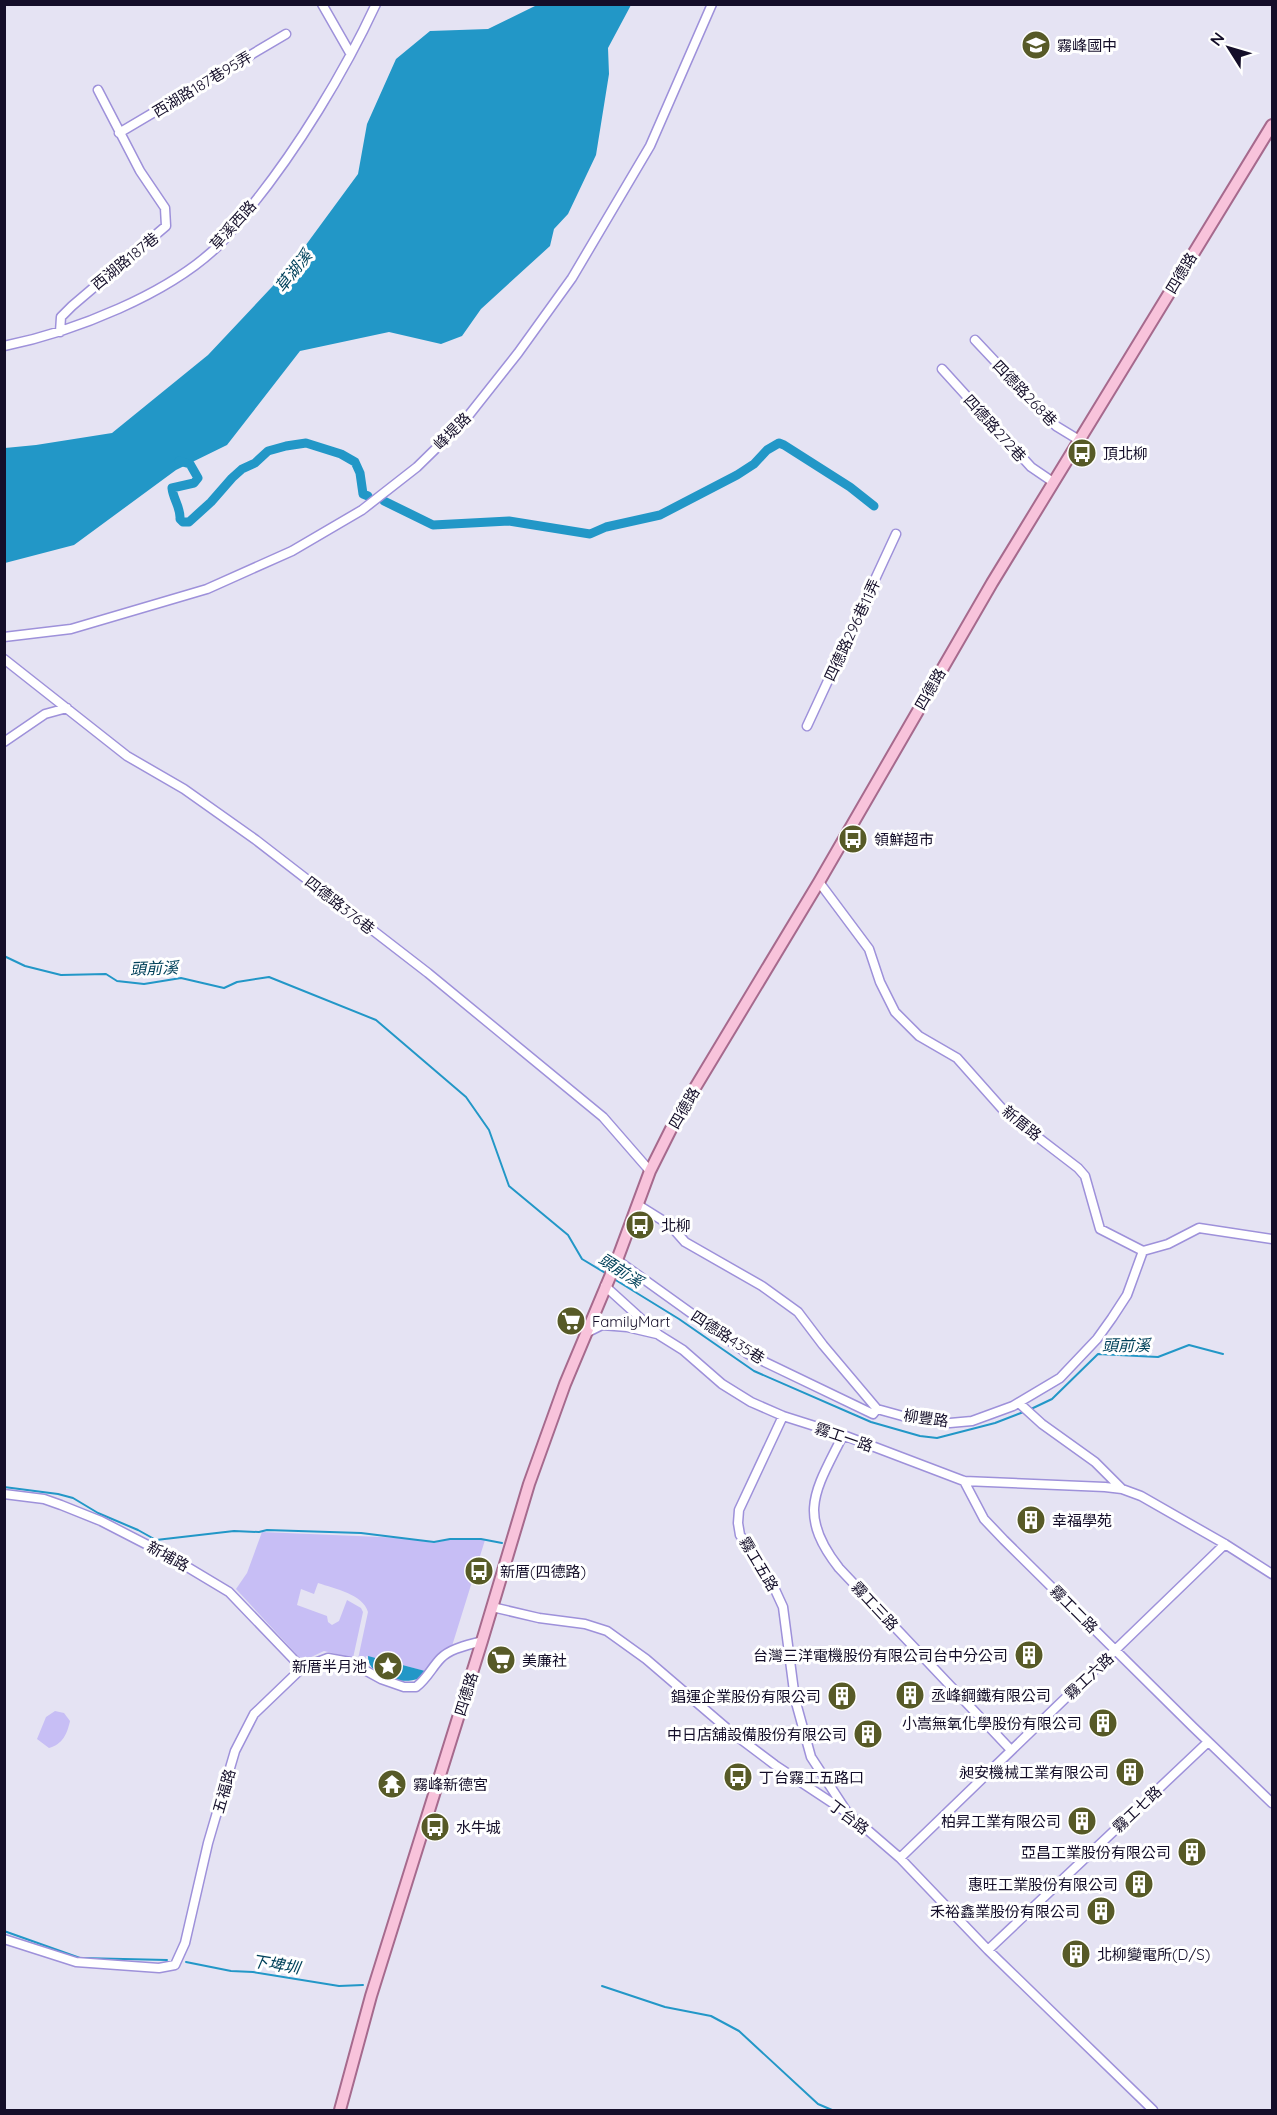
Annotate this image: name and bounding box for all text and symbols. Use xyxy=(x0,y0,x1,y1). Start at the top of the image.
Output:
north arrow xyxy=(1199,18,1259,78)
text: N xyxy=(1205,28,1229,50)
school or university icon: 霧峰國中 xyxy=(1020,29,1052,61)
place label: 霧峰國中 xyxy=(1057,36,1117,55)
street label: 西湖路187巷95弄 xyxy=(149,47,255,121)
street label: 草溪西路 xyxy=(206,196,260,254)
street label: 西湖路187巷 xyxy=(88,228,162,294)
water label: 草湖溪 xyxy=(270,244,317,296)
street label: 四德路 xyxy=(1161,249,1201,297)
street label: 四德路268巷 xyxy=(989,356,1061,430)
street label: 四德路272巷 xyxy=(960,390,1030,466)
street label: 峰堤路 xyxy=(429,408,475,454)
bus stop icon: 頂北柳 xyxy=(1066,437,1098,469)
place label: 頂北柳 xyxy=(1103,444,1148,463)
street label: 四德路296巷11弄 xyxy=(820,576,884,684)
street label: 四德路 xyxy=(911,665,949,713)
bus stop icon: 領鮮超市 xyxy=(837,823,869,855)
place label: 領鮮超市 xyxy=(874,830,934,849)
street label: 四德路376巷 xyxy=(301,872,379,938)
water label: 頭前溪 xyxy=(130,957,180,979)
street label: 四德路 xyxy=(665,1084,703,1132)
street label: 新厝路 xyxy=(999,1101,1045,1145)
bus stop icon: 北柳 xyxy=(624,1209,656,1241)
place label: 北柳 xyxy=(661,1216,691,1235)
water label: 頭前溪 xyxy=(595,1249,648,1293)
supermarket icon: FamilyMart xyxy=(555,1305,587,1337)
street label: 四德路435巷 xyxy=(688,1306,768,1368)
place label: FamilyMart xyxy=(592,1312,670,1331)
water label: 頭前溪 xyxy=(1102,1335,1152,1355)
street label: 柳豐路 xyxy=(902,1405,950,1431)
street label: 霧工一路 xyxy=(813,1418,875,1456)
building icon: 幸福學苑 xyxy=(1015,1504,1047,1536)
place label: 幸福學苑 xyxy=(1052,1511,1112,1530)
street label: 霧工五路 xyxy=(735,1533,783,1595)
street label: 新埔路 xyxy=(144,1537,192,1575)
bus stop icon: 新厝(四德路) xyxy=(463,1555,495,1587)
place label: 新厝(四德路) xyxy=(500,1562,586,1581)
street label: 霧工三路 xyxy=(848,1578,902,1634)
street label: 霧工二路 xyxy=(1046,1581,1102,1637)
building icon: 台灣三洋電機股份有限公司台中分公司 xyxy=(1013,1639,1045,1671)
supermarket icon: 美廉社 xyxy=(485,1644,517,1676)
place label: 台灣三洋電機股份有限公司台中分公司 xyxy=(753,1646,1008,1665)
street label: 霧工六路 xyxy=(1061,1649,1117,1703)
place icon: 新厝半月池 xyxy=(372,1650,404,1682)
place label: 美廉社 xyxy=(522,1651,567,1670)
place label: 新厝半月池 xyxy=(292,1657,367,1676)
street label: 四德路 xyxy=(450,1670,482,1718)
building icon: 丞峰鋼鐵有限公司 xyxy=(894,1679,926,1711)
building icon: 錩運企業股份有限公司 xyxy=(826,1680,858,1712)
place label: 丞峰鋼鐵有限公司 xyxy=(931,1686,1051,1705)
place label: 錩運企業股份有限公司 xyxy=(671,1687,821,1706)
building icon: 小嵩無氧化學股份有限公司 xyxy=(1087,1707,1119,1739)
place label: 小嵩無氧化學股份有限公司 xyxy=(902,1714,1082,1733)
building icon: 中日店舖設備股份有限公司 xyxy=(852,1718,884,1750)
place label: 中日店舖設備股份有限公司 xyxy=(667,1725,847,1744)
building icon: 昶安機械工業有限公司 xyxy=(1114,1756,1146,1788)
bus stop icon: 丁台霧工五路口 xyxy=(722,1761,754,1793)
place label: 昶安機械工業有限公司 xyxy=(959,1763,1109,1782)
street label: 五福路 xyxy=(209,1767,239,1815)
temple icon: 霧峰新德宮 xyxy=(376,1768,408,1800)
place label: 丁台霧工五路口 xyxy=(759,1768,864,1787)
place label: 霧峰新德宮 xyxy=(413,1775,488,1794)
street label: 霧工七路 xyxy=(1109,1782,1165,1836)
street label: 丁台路 xyxy=(825,1796,873,1838)
building icon: 柏昇工業有限公司 xyxy=(1066,1805,1098,1837)
bus stop icon: 水牛城 xyxy=(419,1811,451,1843)
place label: 柏昇工業有限公司 xyxy=(941,1812,1061,1831)
place label: 水牛城 xyxy=(456,1818,501,1837)
building icon: 亞昌工業股份有限公司 xyxy=(1176,1836,1208,1868)
place label: 亞昌工業股份有限公司 xyxy=(1021,1843,1171,1862)
building icon: 惠旺工業股份有限公司 xyxy=(1123,1868,1155,1900)
place label: 惠旺工業股份有限公司 xyxy=(968,1875,1118,1894)
building icon: 禾裕鑫業股份有限公司 xyxy=(1085,1895,1117,1927)
place label: 禾裕鑫業股份有限公司 xyxy=(930,1902,1080,1921)
building icon: 北柳變電所(D/S) xyxy=(1060,1938,1092,1970)
place label: 北柳變電所(D/S) xyxy=(1097,1945,1210,1964)
water label: 下埤圳 xyxy=(251,1950,303,1978)

